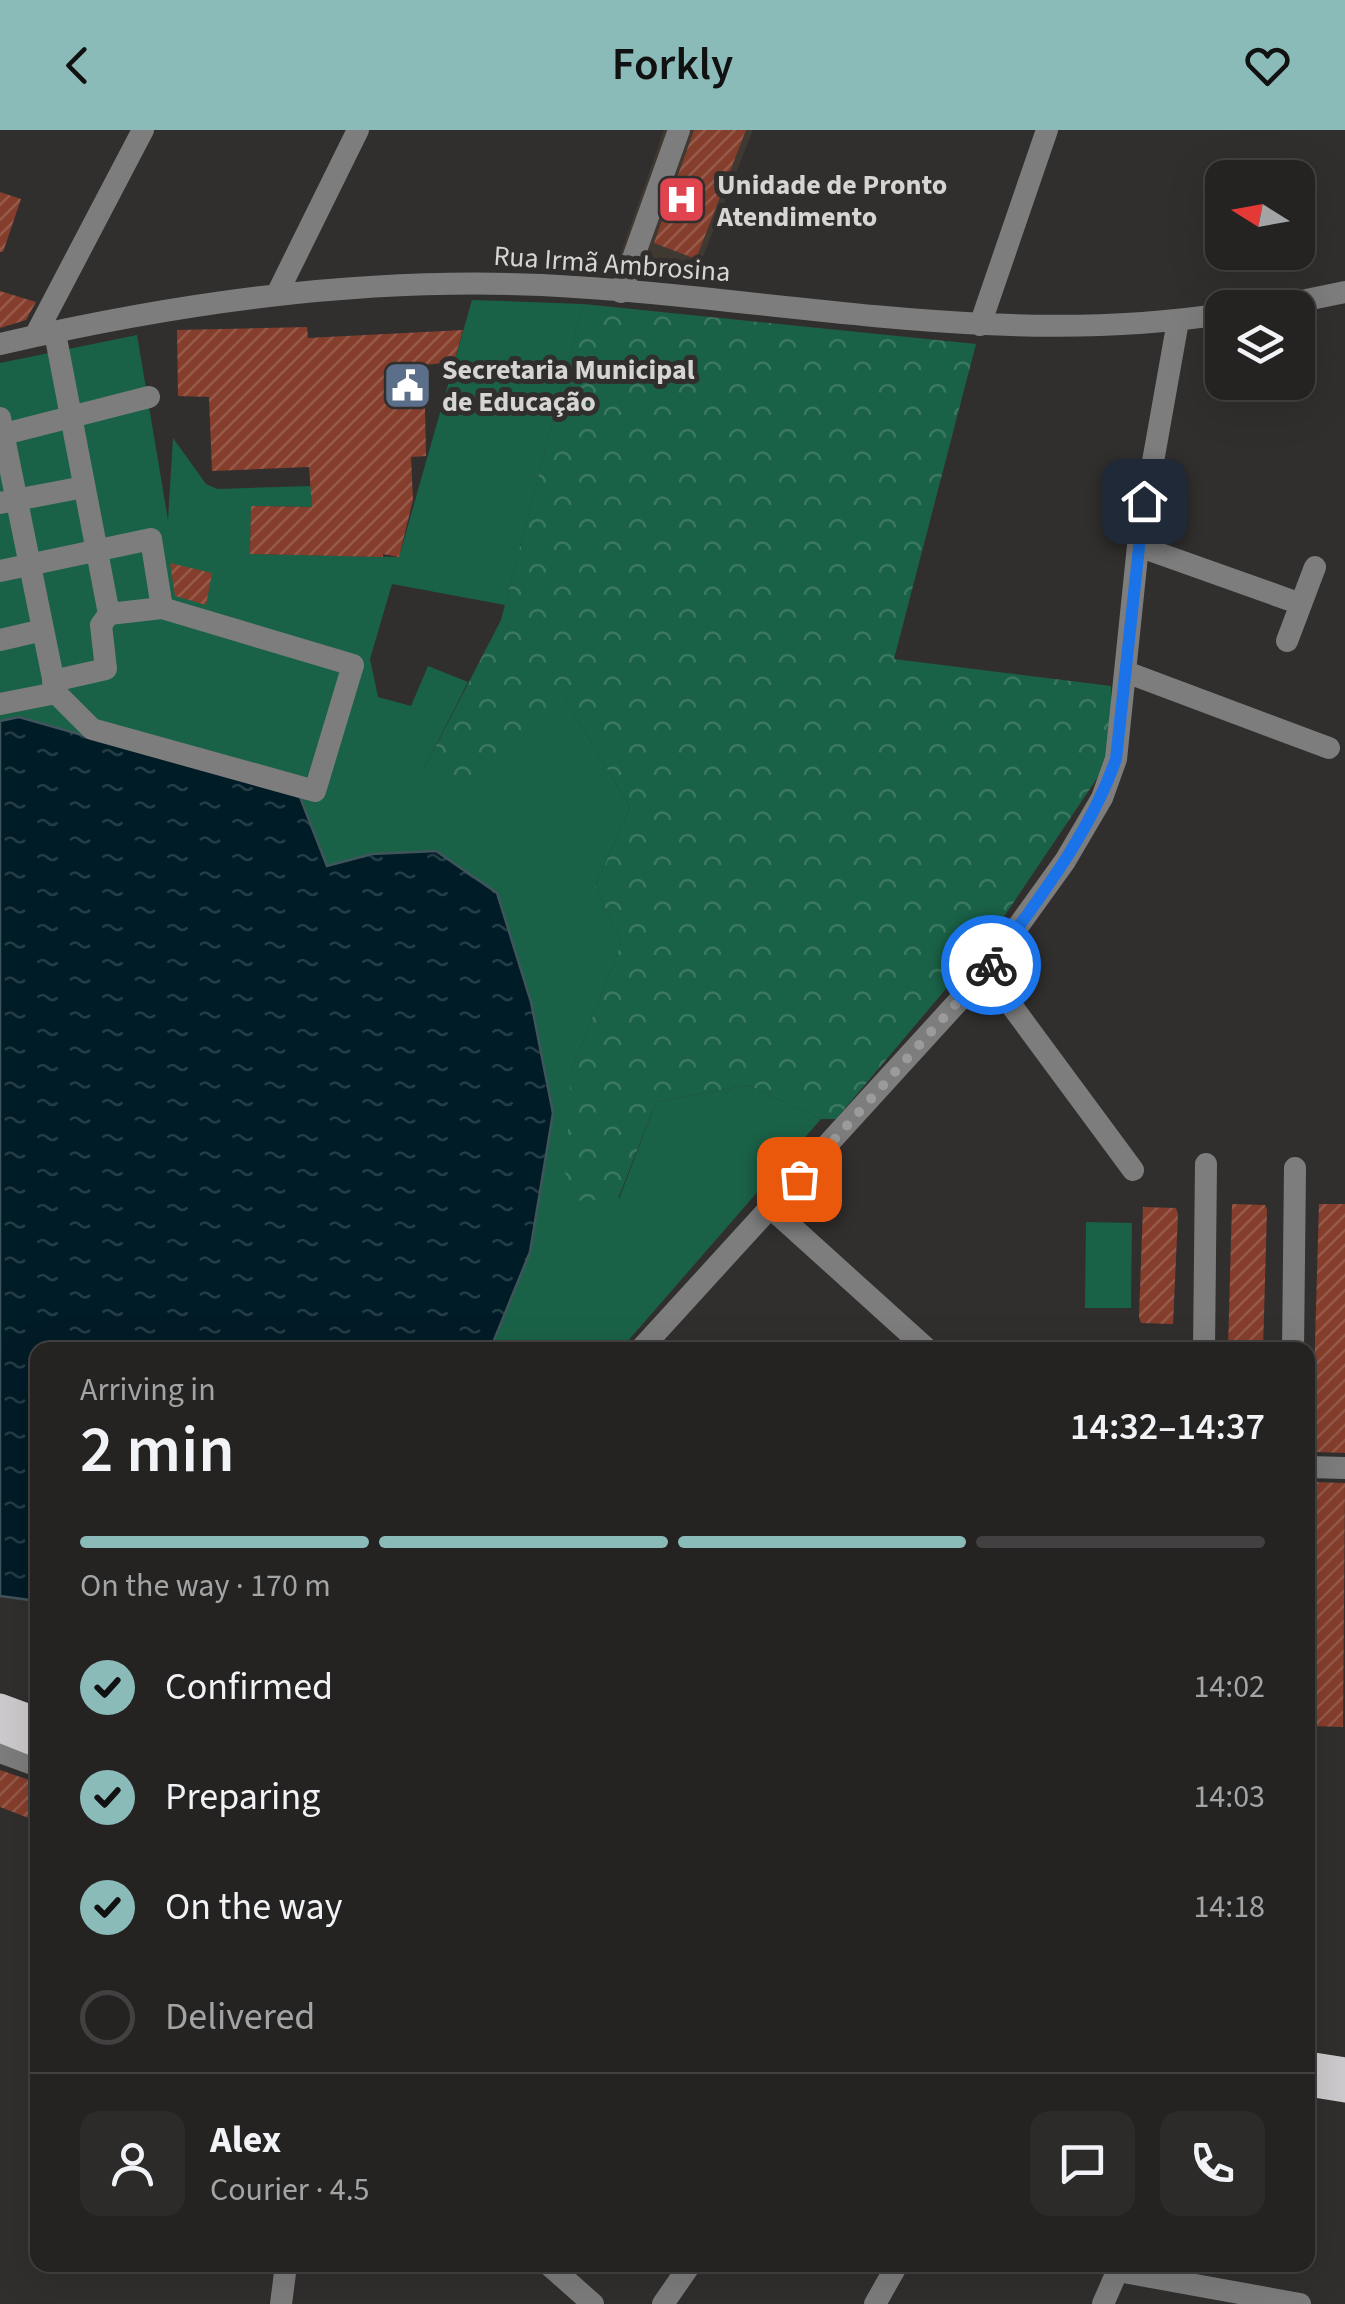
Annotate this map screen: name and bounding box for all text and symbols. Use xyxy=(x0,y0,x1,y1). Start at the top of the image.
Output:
text: Forkly xyxy=(612,33,733,97)
icon: back xyxy=(50,38,105,93)
icon: heart xyxy=(1240,38,1295,93)
north arrow xyxy=(1205,160,1315,270)
map controls xyxy=(1205,160,1315,400)
place label: Unidade de Pronto Atendimento xyxy=(716,165,947,237)
hospital icon: Unidade de Pronto Atendimento xyxy=(656,174,708,226)
street label: Rua Irmã Ambrosina xyxy=(492,236,732,292)
button: layers xyxy=(1205,290,1315,400)
place label: Secretaria Municipal de Educação xyxy=(442,350,695,422)
public building icon: Secretaria Municipal de Educação xyxy=(381,359,433,411)
pin xyxy=(1102,459,1187,544)
icon: home xyxy=(1117,474,1172,529)
courier xyxy=(941,915,1041,1015)
icon: bike xyxy=(964,938,1019,993)
pin xyxy=(757,1137,842,1222)
icon: bag xyxy=(772,1152,827,1207)
text: Arriving in xyxy=(80,1367,216,1413)
text: 14:32–14:37 xyxy=(1070,1400,1265,1454)
text: 2 min xyxy=(80,1404,235,1497)
text: On the way · 170 m xyxy=(80,1563,331,1609)
icon: check xyxy=(80,1660,135,1715)
text: Confirmed xyxy=(165,1660,333,1714)
text: 14:02 xyxy=(1193,1664,1265,1710)
icon: check xyxy=(80,1770,135,1825)
text: Preparing xyxy=(165,1770,320,1824)
text: 14:03 xyxy=(1193,1774,1265,1820)
icon: check xyxy=(80,1880,135,1935)
text: On the way xyxy=(165,1880,342,1934)
text: 14:18 xyxy=(1193,1884,1265,1930)
text: Delivered xyxy=(165,1990,315,2044)
button: person xyxy=(80,2111,185,2216)
button: chat xyxy=(1030,2111,1135,2216)
button: phone xyxy=(1160,2111,1265,2216)
text: Alex xyxy=(210,2113,281,2167)
text: Courier · 4.5 xyxy=(210,2167,370,2213)

